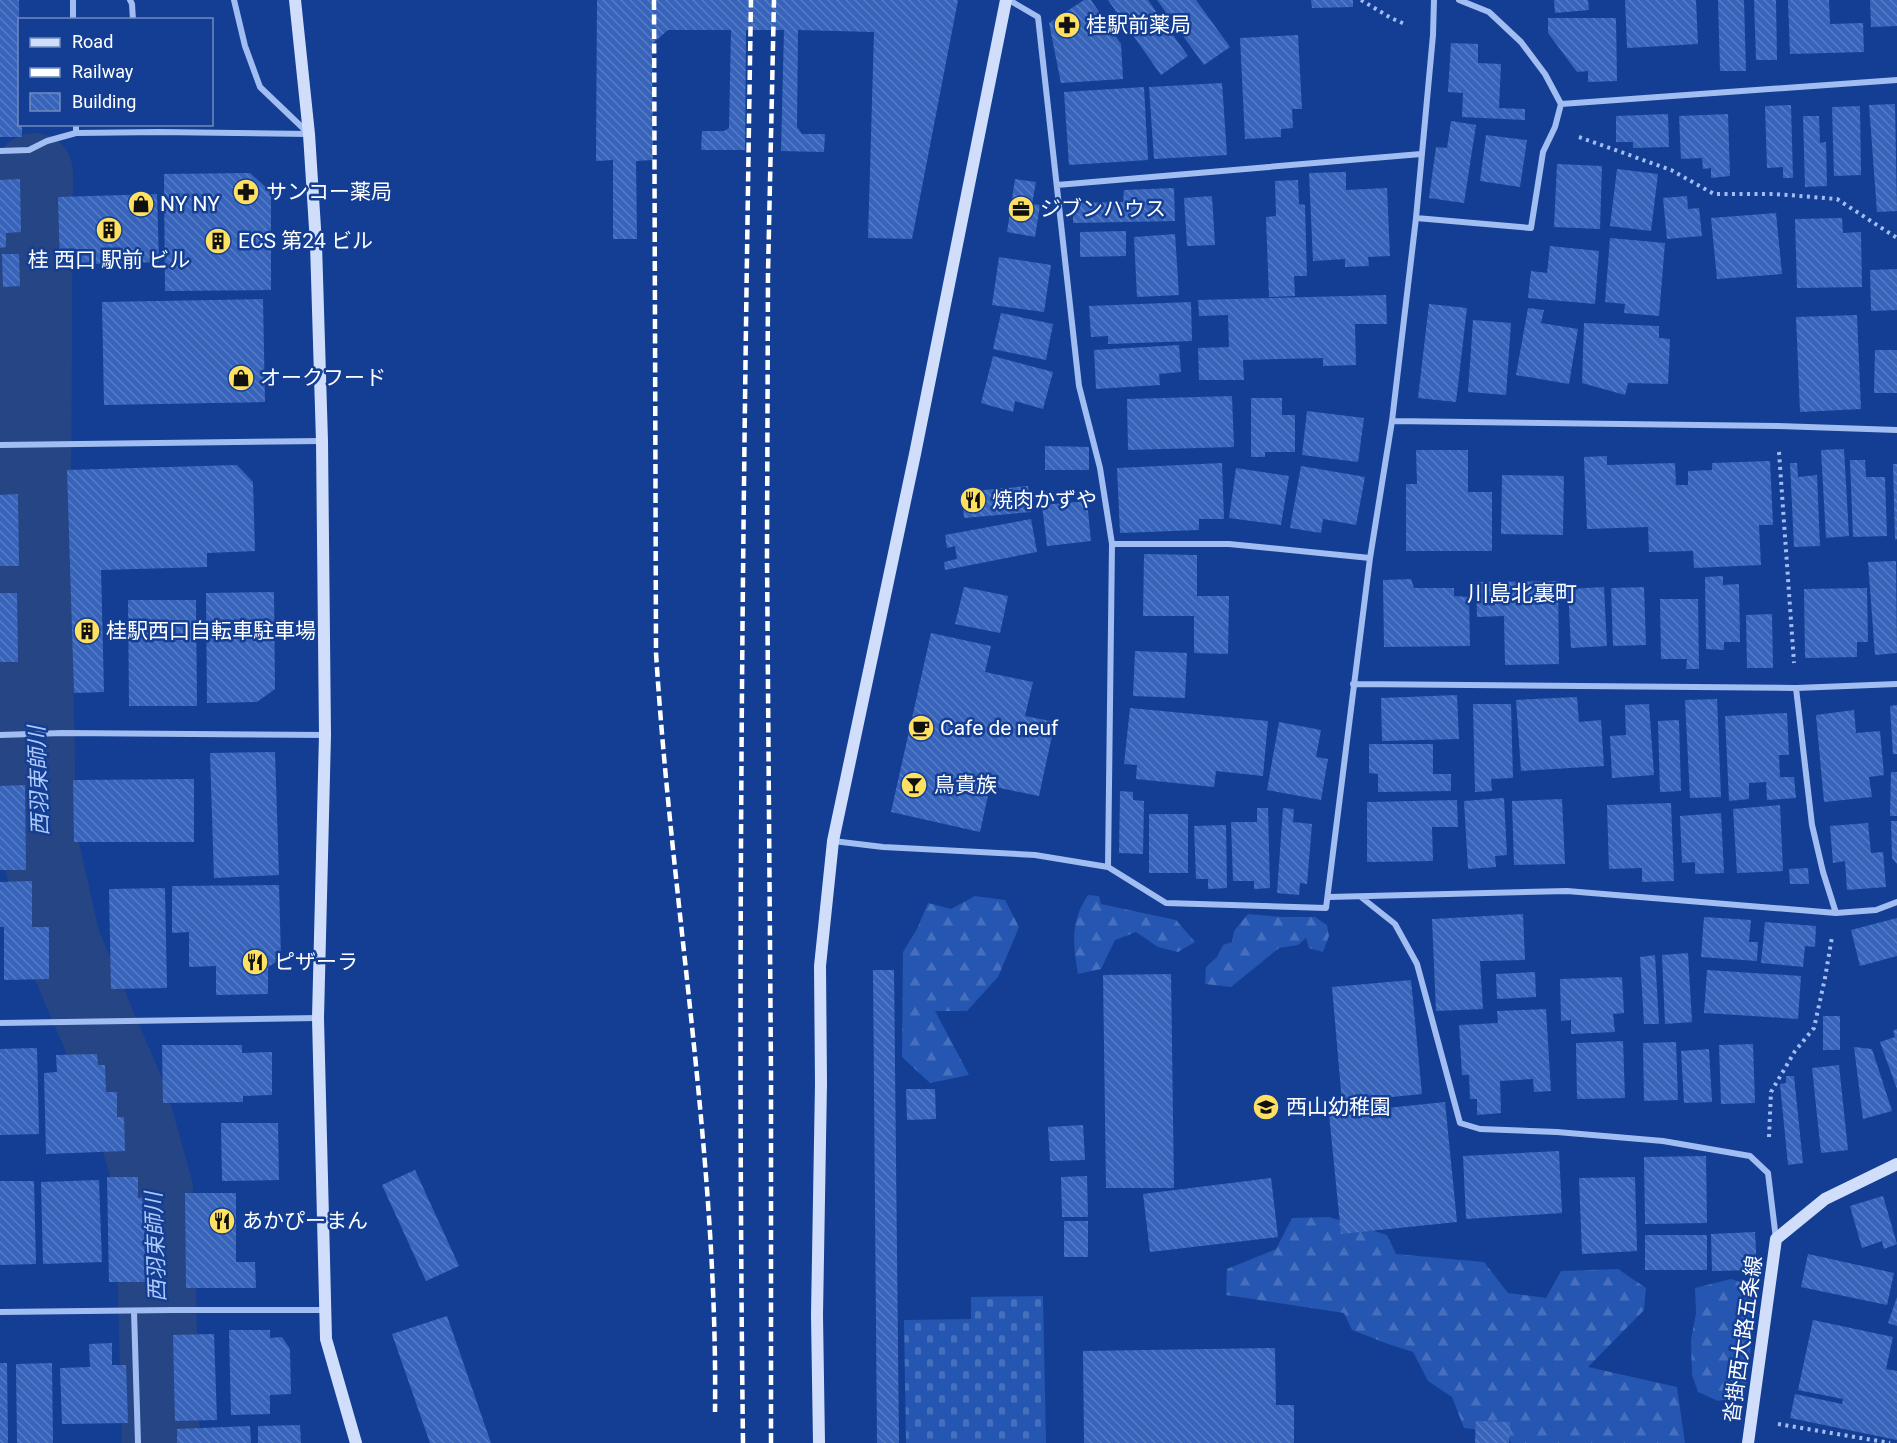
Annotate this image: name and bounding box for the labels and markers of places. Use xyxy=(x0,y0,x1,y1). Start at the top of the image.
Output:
pharmacy icon: 桂駅前薬局 xyxy=(1052,10,1082,40)
place label: 桂駅前薬局 xyxy=(1086,13,1191,37)
pharmacy icon: サンコー薬局 xyxy=(231,177,261,207)
place label: サンコー薬局 xyxy=(266,180,392,204)
shop icon: NY NY xyxy=(126,189,156,219)
place label: NY NY xyxy=(160,192,220,216)
office icon: ジブンハウス xyxy=(1006,194,1036,224)
place label: ジブンハウス xyxy=(1040,197,1166,221)
building icon: 桂 西口 駅前 ビル xyxy=(94,215,124,245)
building icon: ECS 第24 ビル xyxy=(203,226,233,256)
place label: ECS 第24 ビル xyxy=(238,229,373,253)
place label: 桂 西口 駅前 ビル xyxy=(28,248,190,272)
shop icon: オークフード xyxy=(226,363,256,393)
place label: オークフード xyxy=(260,366,386,390)
restaurant icon: 焼肉かずや xyxy=(958,485,988,515)
place label: 焼肉かずや xyxy=(992,488,1097,512)
building icon: 桂駅西口自転車駐車場 xyxy=(72,616,102,646)
place label: 桂駅西口自転車駐車場 xyxy=(106,619,316,643)
cafe icon: Cafe de neuf xyxy=(906,713,936,743)
place label: Cafe de neuf xyxy=(940,716,1059,740)
bar icon: 鳥貴族 xyxy=(899,770,929,800)
place label: 鳥貴族 xyxy=(934,773,997,797)
restaurant icon: ピザーラ xyxy=(240,947,270,977)
place label: ピザーラ xyxy=(274,950,358,974)
school or university icon: 西山幼稚園 xyxy=(1251,1092,1281,1122)
place label: 西山幼稚園 xyxy=(1286,1095,1391,1119)
restaurant icon: あかぴーまん xyxy=(207,1206,237,1236)
place label: あかぴーまん xyxy=(242,1209,368,1233)

